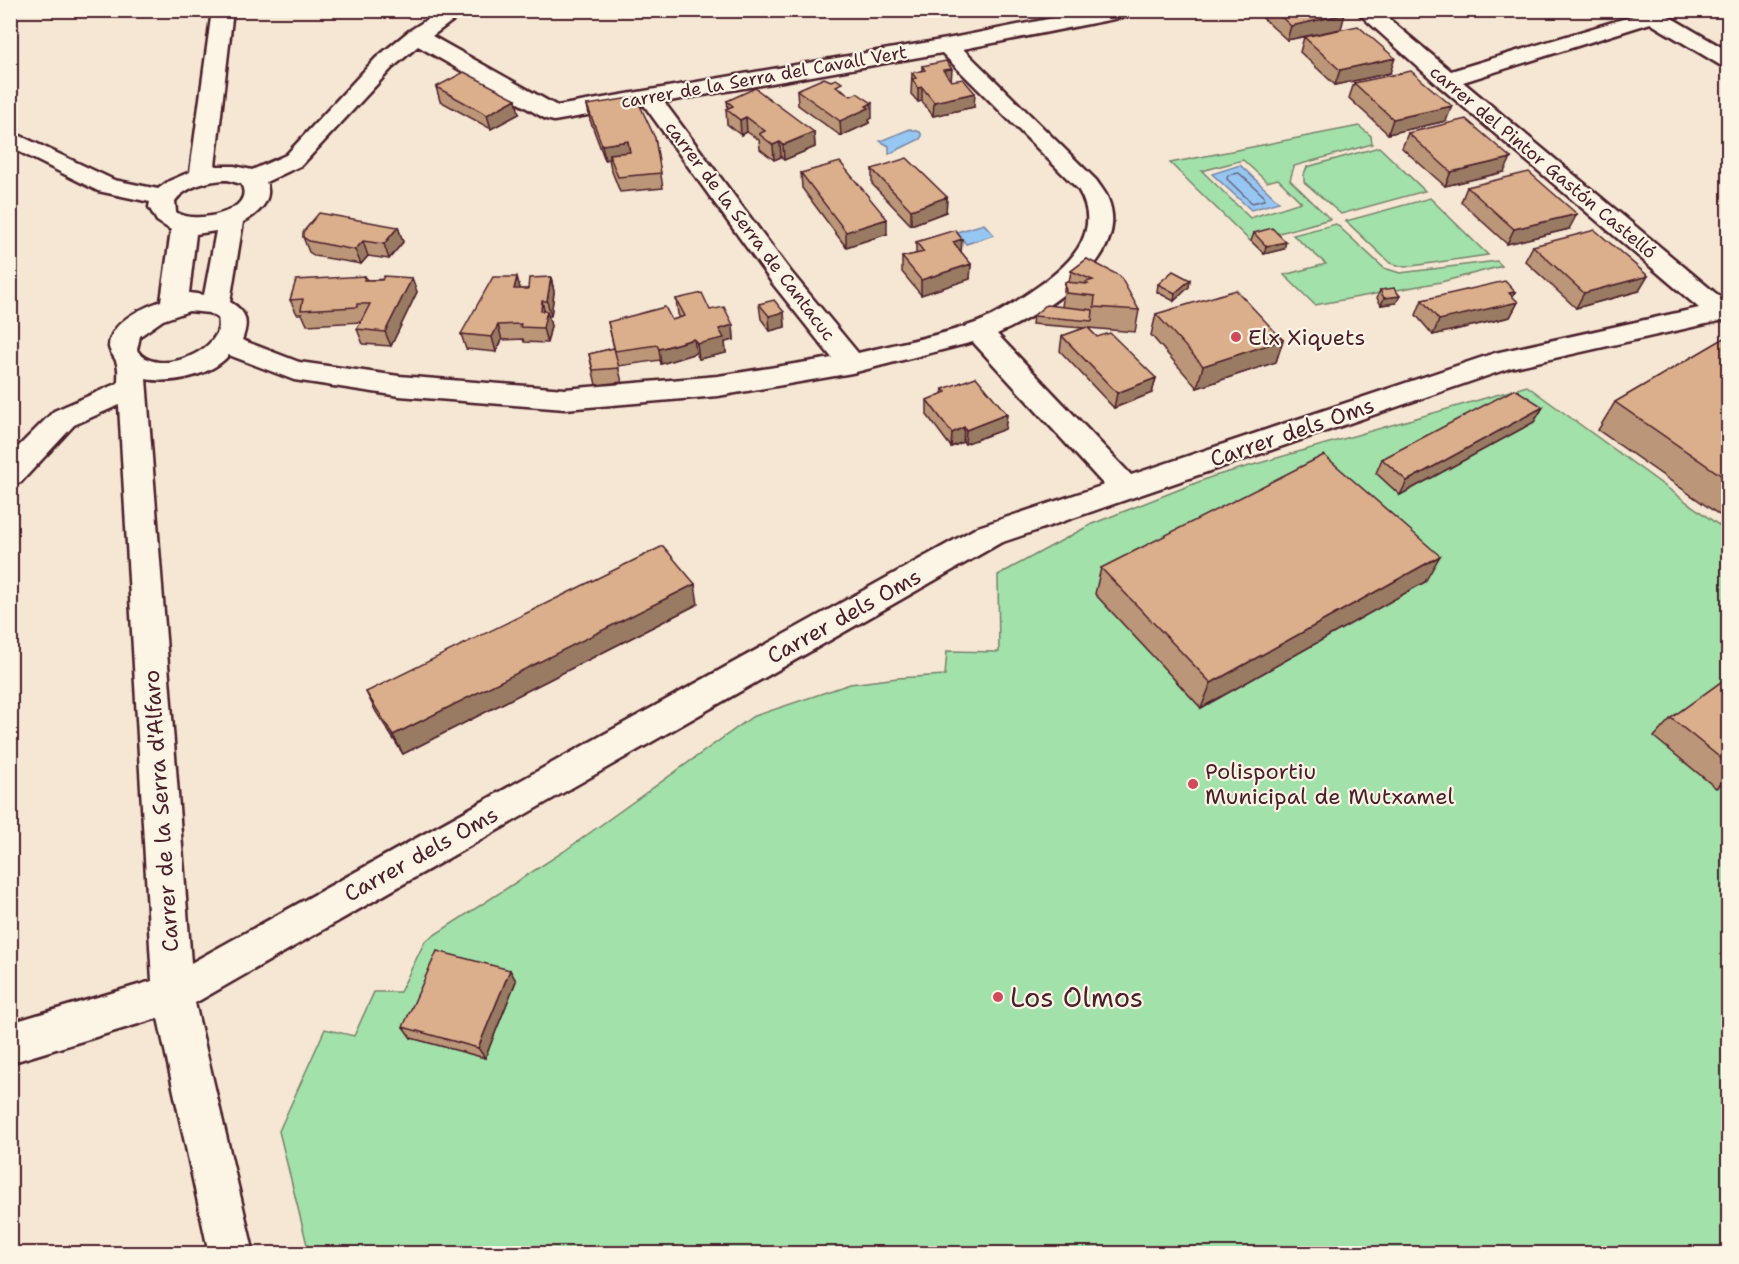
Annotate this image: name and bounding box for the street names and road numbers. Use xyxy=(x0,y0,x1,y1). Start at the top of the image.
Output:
street label: carrer de la Serra del Cavall Vert xyxy=(619,40,909,114)
street label: carrer del Pintor Gastón Castelló xyxy=(1425,60,1661,264)
street label: carrer de la Serra de Cantacuc xyxy=(660,116,840,346)
street label: Carrer dels Oms xyxy=(1206,390,1378,474)
street label: Carrer dels Oms xyxy=(762,562,926,670)
street label: Carrer de la Serra d'Alfaro xyxy=(137,669,185,953)
street label: Carrer dels Oms xyxy=(339,800,503,908)

